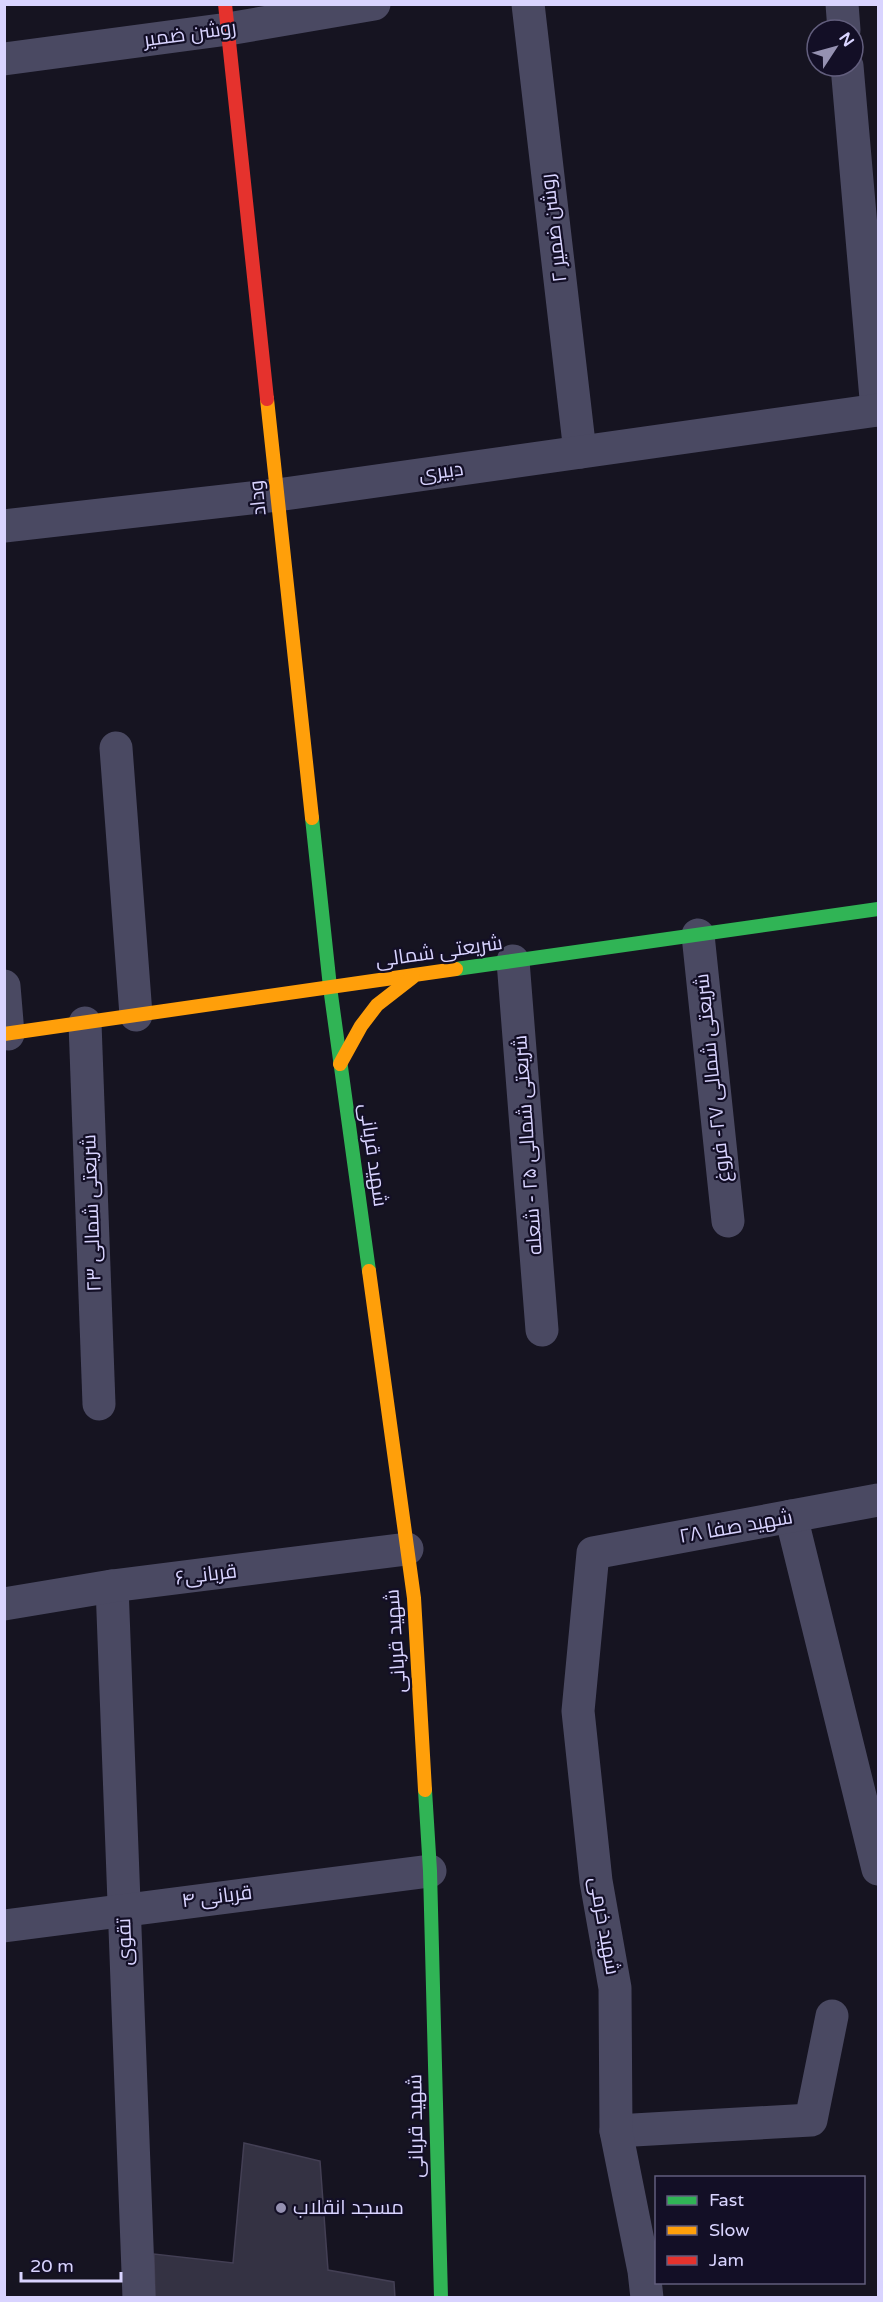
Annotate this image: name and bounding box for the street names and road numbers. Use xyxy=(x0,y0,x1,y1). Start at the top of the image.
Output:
street label: روشن ضمیر xyxy=(141,16,238,53)
street label: روشن ضمیر ۲ xyxy=(535,172,573,284)
street label: دبیری xyxy=(417,457,465,487)
street label: وداد xyxy=(244,479,272,517)
street label: شریعتی شمالی xyxy=(374,931,504,973)
street label: شریعتی شمالی ۲۷- فروغ xyxy=(690,972,737,1184)
street label: شریعتی شمالی ۲۵ - شعله xyxy=(508,1034,548,1256)
street label: شهید قربانی xyxy=(354,1102,392,1208)
street label: شریعتی شمالی ۲۳ xyxy=(77,1134,107,1292)
street label: شهید صفا ۲۸ xyxy=(677,1505,795,1549)
street label: قربانی۶ xyxy=(174,1559,238,1591)
street label: شهید قربانی xyxy=(380,1588,412,1694)
street label: شهید خرمی xyxy=(584,1875,624,1977)
street label: قربانی ۴ xyxy=(180,1881,254,1913)
street label: تقوی xyxy=(112,1917,138,1966)
street label: شهید قربانی xyxy=(403,2074,429,2178)

